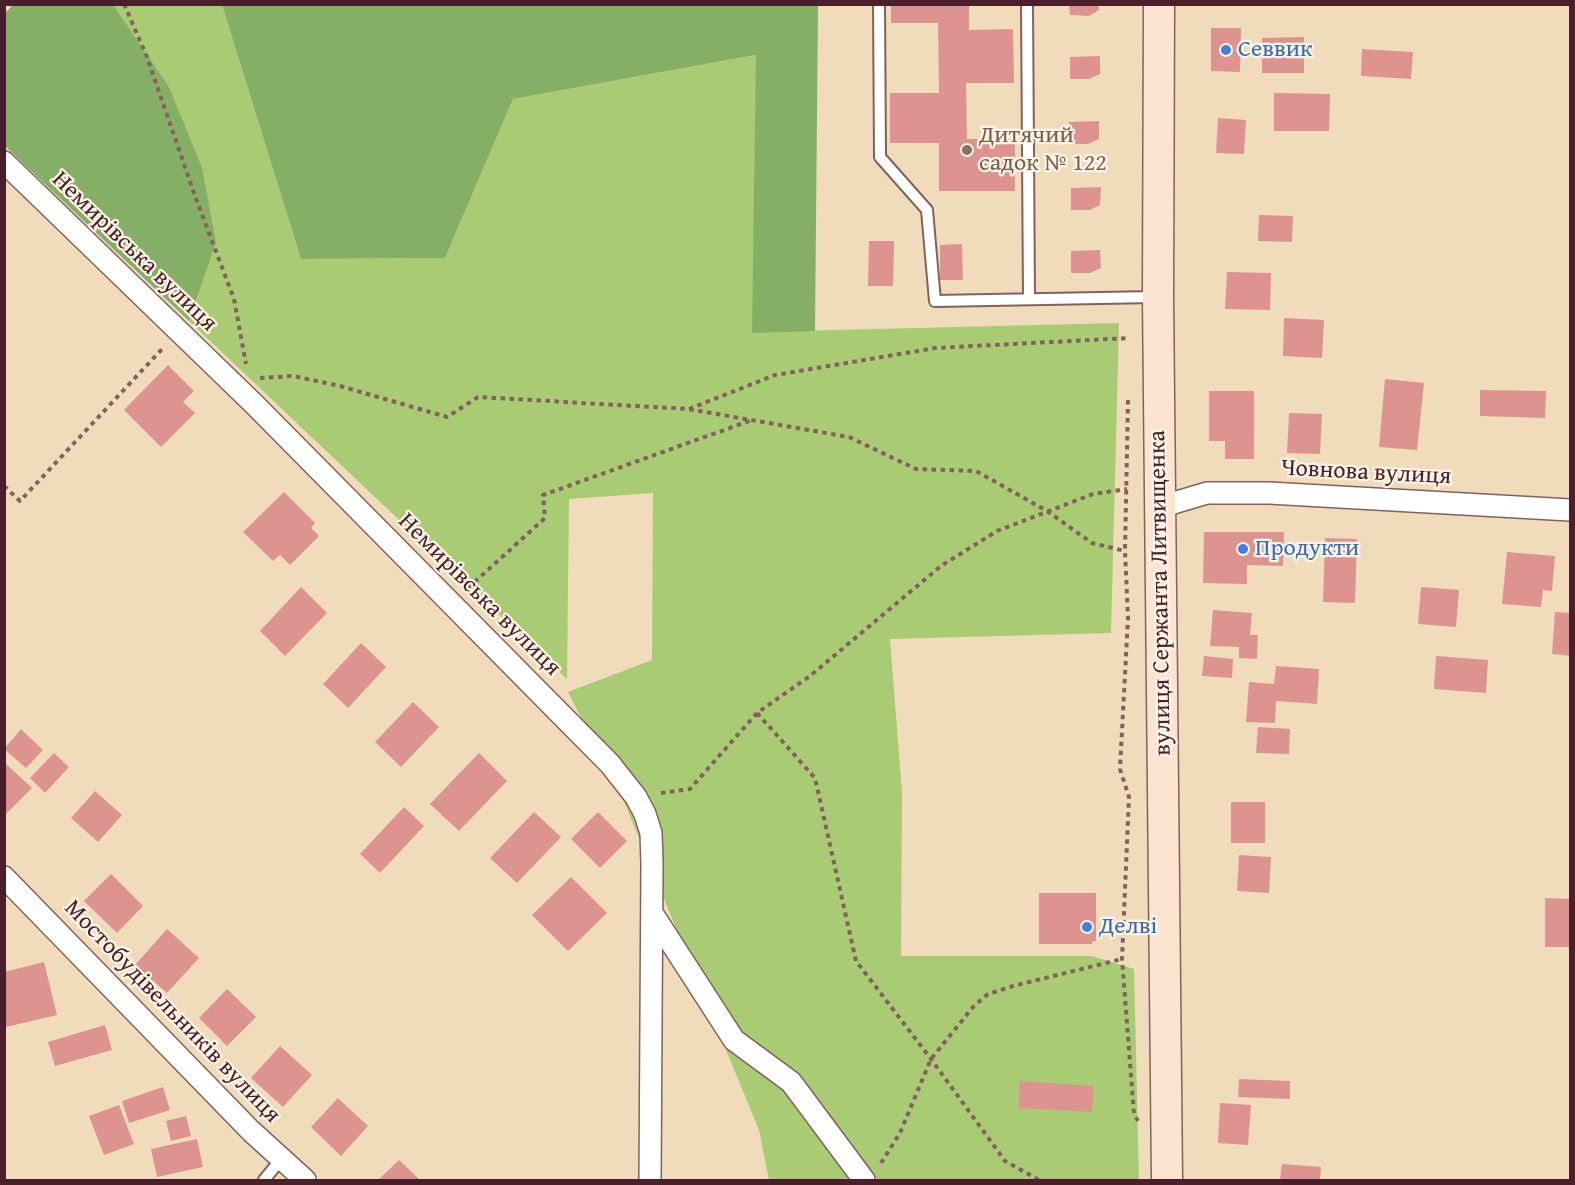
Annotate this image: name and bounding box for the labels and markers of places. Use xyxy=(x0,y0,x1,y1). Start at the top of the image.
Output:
place label: Севвик xyxy=(1238,36,1313,64)
marker: Севвик xyxy=(1219,43,1233,57)
place label: Дитячий садок № 122 xyxy=(979,122,1107,178)
marker: Дитячий садок № 122 xyxy=(960,143,974,157)
place label: Продукти xyxy=(1255,535,1359,563)
marker: Продукти xyxy=(1236,542,1250,556)
place label: Делві xyxy=(1099,913,1157,941)
marker: Делві xyxy=(1080,920,1094,934)

